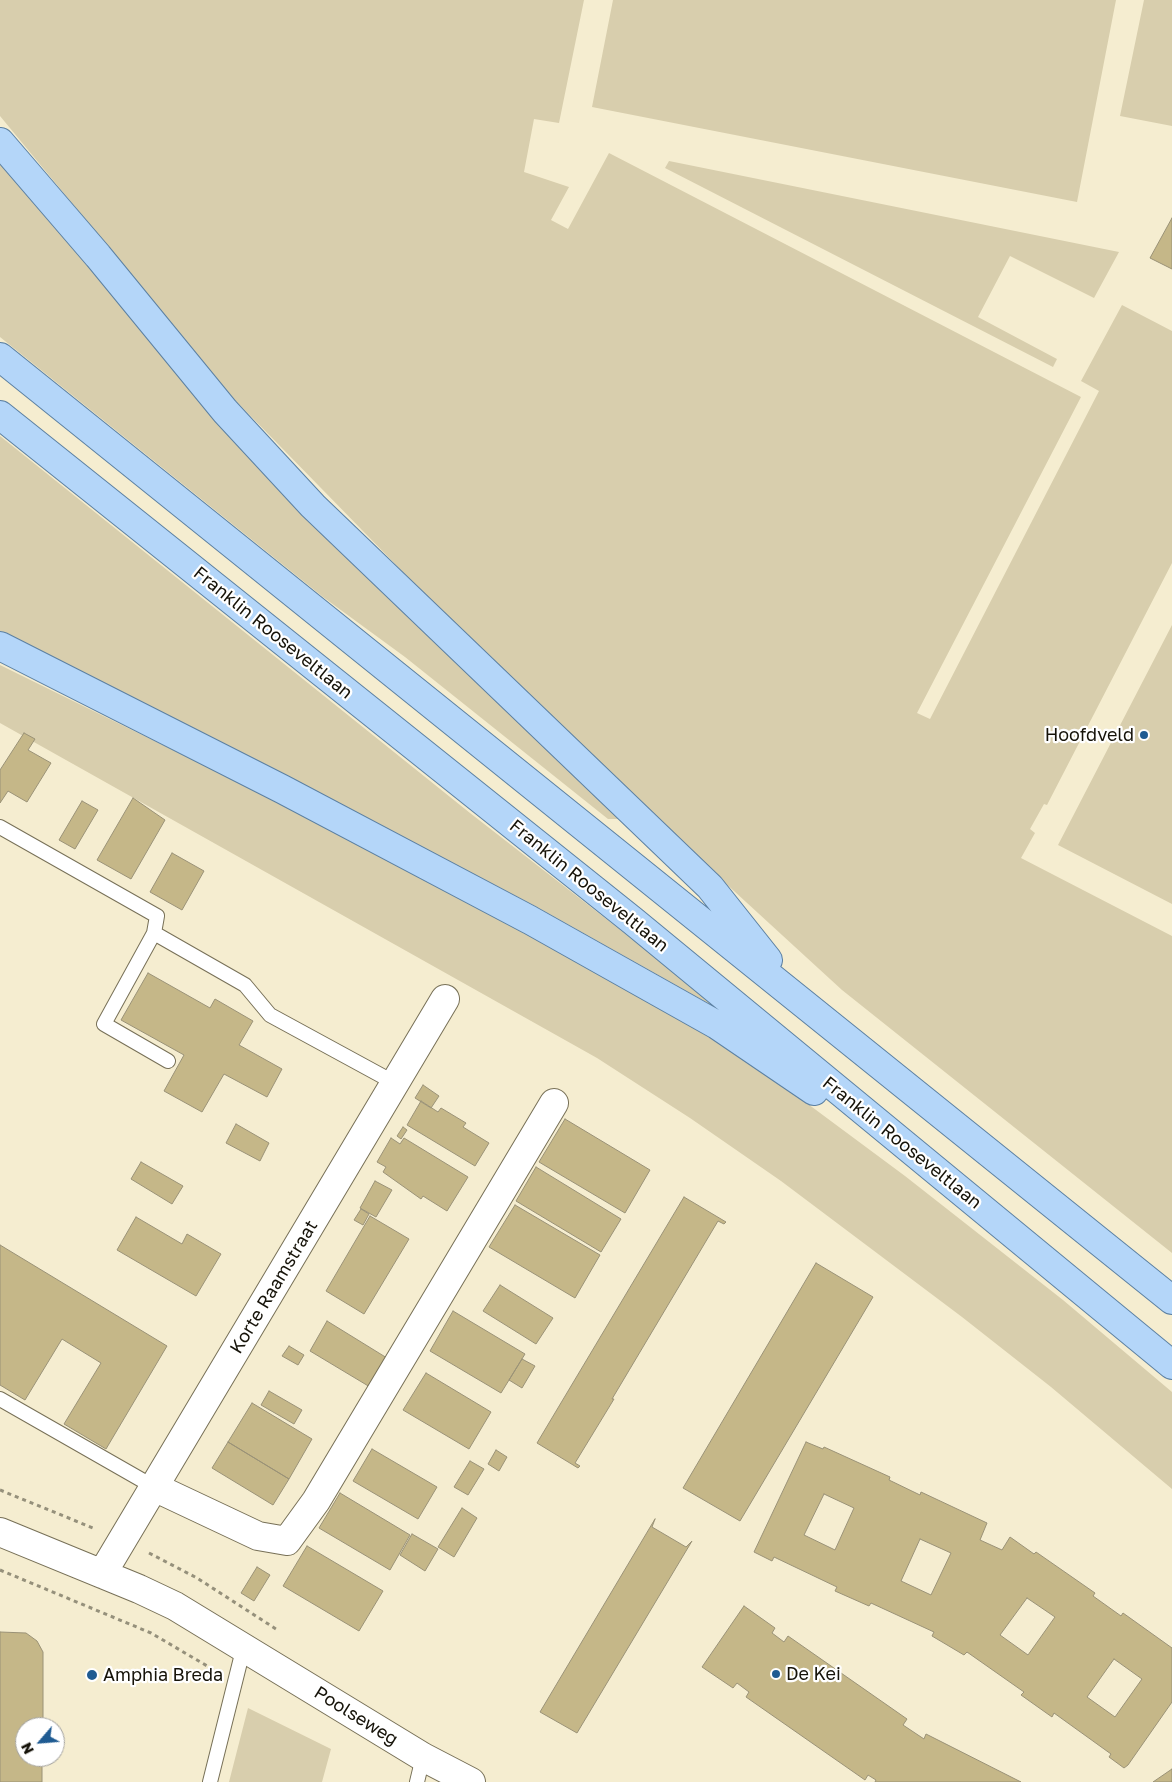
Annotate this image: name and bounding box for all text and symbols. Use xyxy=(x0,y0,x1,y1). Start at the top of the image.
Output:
street label: Franklin Rooseveltlaan xyxy=(189,562,357,704)
place label: Hoofdveld xyxy=(1045,724,1134,746)
marker: Hoofdveld xyxy=(1138,729,1150,741)
street label: Franklin Rooseveltlaan xyxy=(505,815,673,957)
street label: Franklin Rooseveltlaan xyxy=(818,1072,986,1214)
street label: Korte Raamstraat xyxy=(226,1216,322,1358)
place label: De Kei xyxy=(786,1663,841,1685)
place label: Amphia Breda xyxy=(103,1664,223,1686)
marker: Amphia Breda xyxy=(85,1668,99,1682)
marker: De Kei xyxy=(770,1668,782,1680)
street label: Poolseweg xyxy=(310,1682,402,1750)
north arrow xyxy=(15,1717,65,1767)
text: N xyxy=(17,1740,37,1757)

